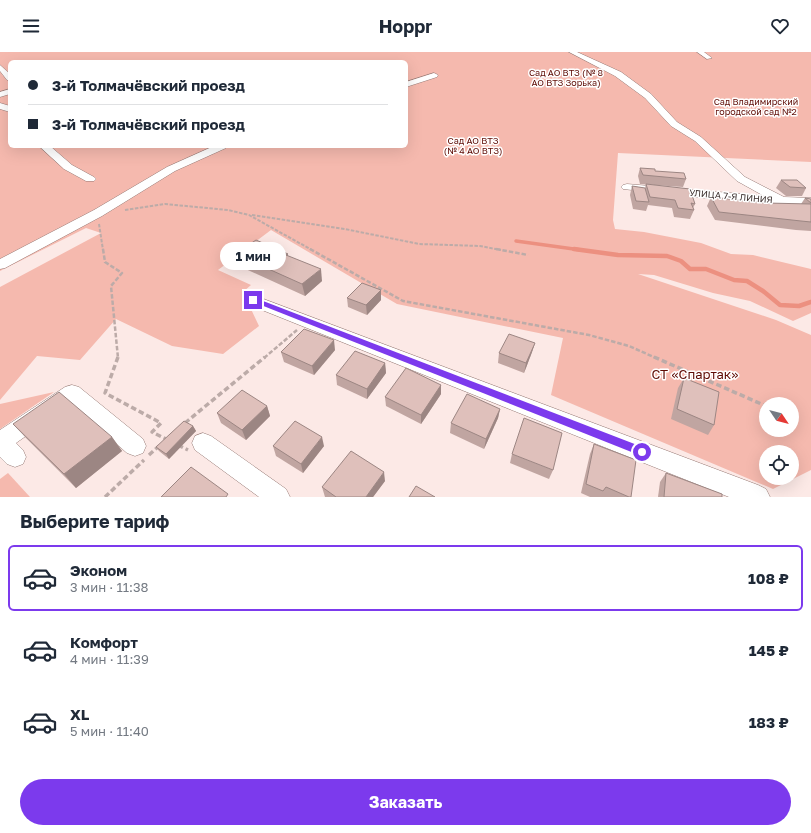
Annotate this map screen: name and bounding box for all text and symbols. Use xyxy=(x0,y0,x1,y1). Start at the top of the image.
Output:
icon: menu xyxy=(20,15,42,37)
text: Hoppr xyxy=(379,15,432,37)
icon: heart xyxy=(769,15,791,37)
park label: Сад АО ВТЗ (№ 8 АО ВТЗ Зорька) xyxy=(529,67,603,88)
text: 3-й Толмачёвский проезд xyxy=(52,76,245,94)
park label: Сад Владимирский городской сад №2 xyxy=(714,96,798,117)
text: 3-й Толмачёвский проезд xyxy=(52,115,245,133)
park label: Сад АО ВТЗ (№ 4 АО ВТЗ) xyxy=(444,135,502,156)
street label: УЛИЦА 7-Я ЛИНИЯ xyxy=(689,187,773,205)
callout: 1 мин xyxy=(220,242,286,270)
text: 1 мин xyxy=(235,248,271,264)
route end xyxy=(244,291,262,309)
park label: СТ «Спартак» xyxy=(652,366,738,382)
north arrow xyxy=(759,397,799,437)
map controls xyxy=(759,397,799,485)
route start xyxy=(633,443,651,461)
button: locate xyxy=(759,445,799,485)
text: Выберите тариф xyxy=(20,510,169,532)
icon: car xyxy=(22,560,58,596)
text: Эконом xyxy=(70,561,127,579)
text: 108 ₽ xyxy=(748,569,789,587)
text: 3 мин · 11:38 xyxy=(70,579,149,595)
icon: car xyxy=(22,632,58,668)
text: Комфорт xyxy=(70,633,138,651)
text: 145 ₽ xyxy=(749,641,789,659)
text: 4 мин · 11:39 xyxy=(70,651,149,667)
icon: car xyxy=(22,704,58,740)
text: XL xyxy=(70,705,89,723)
text: 183 ₽ xyxy=(749,713,789,731)
text: 5 мин · 11:40 xyxy=(70,723,149,739)
button: Заказать xyxy=(20,779,791,825)

